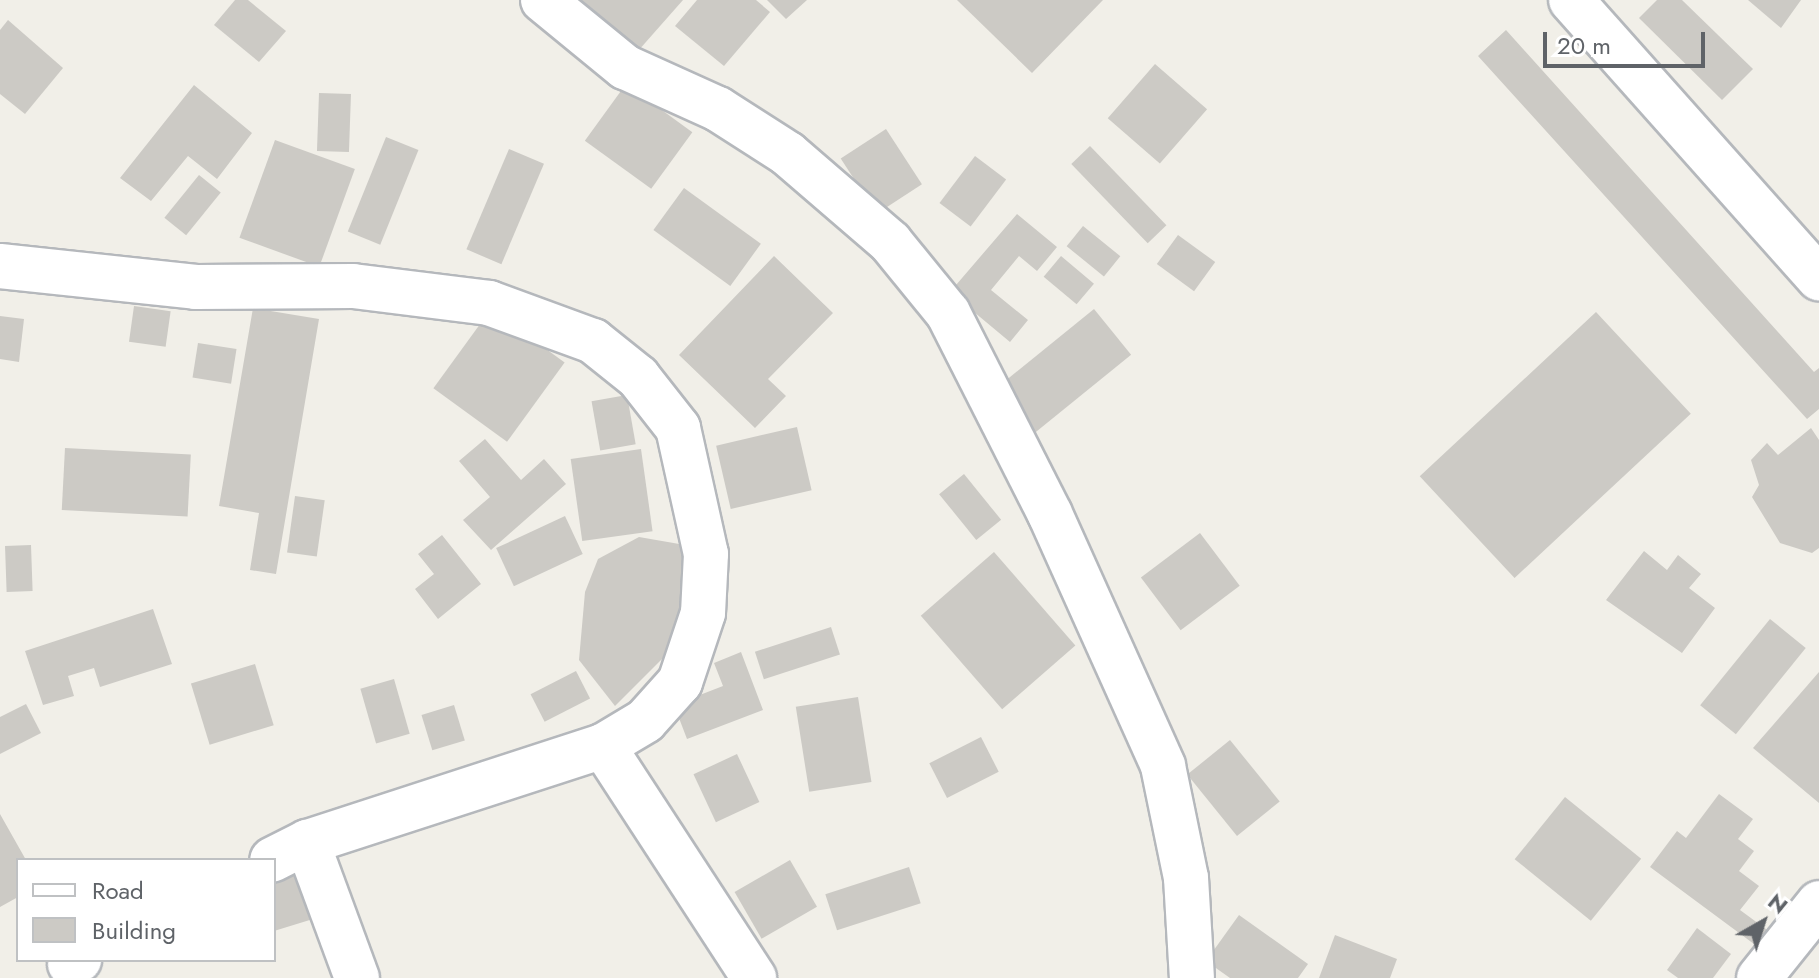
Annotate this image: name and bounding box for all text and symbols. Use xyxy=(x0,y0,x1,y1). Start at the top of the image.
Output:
scale bar xyxy=(1547,16,1709,66)
text: 20 m xyxy=(1557,28,1611,63)
legend xyxy=(16,858,276,962)
text: Road xyxy=(92,873,144,908)
north arrow xyxy=(1723,882,1803,962)
text: N xyxy=(1761,885,1795,921)
text: Building xyxy=(92,913,176,948)

